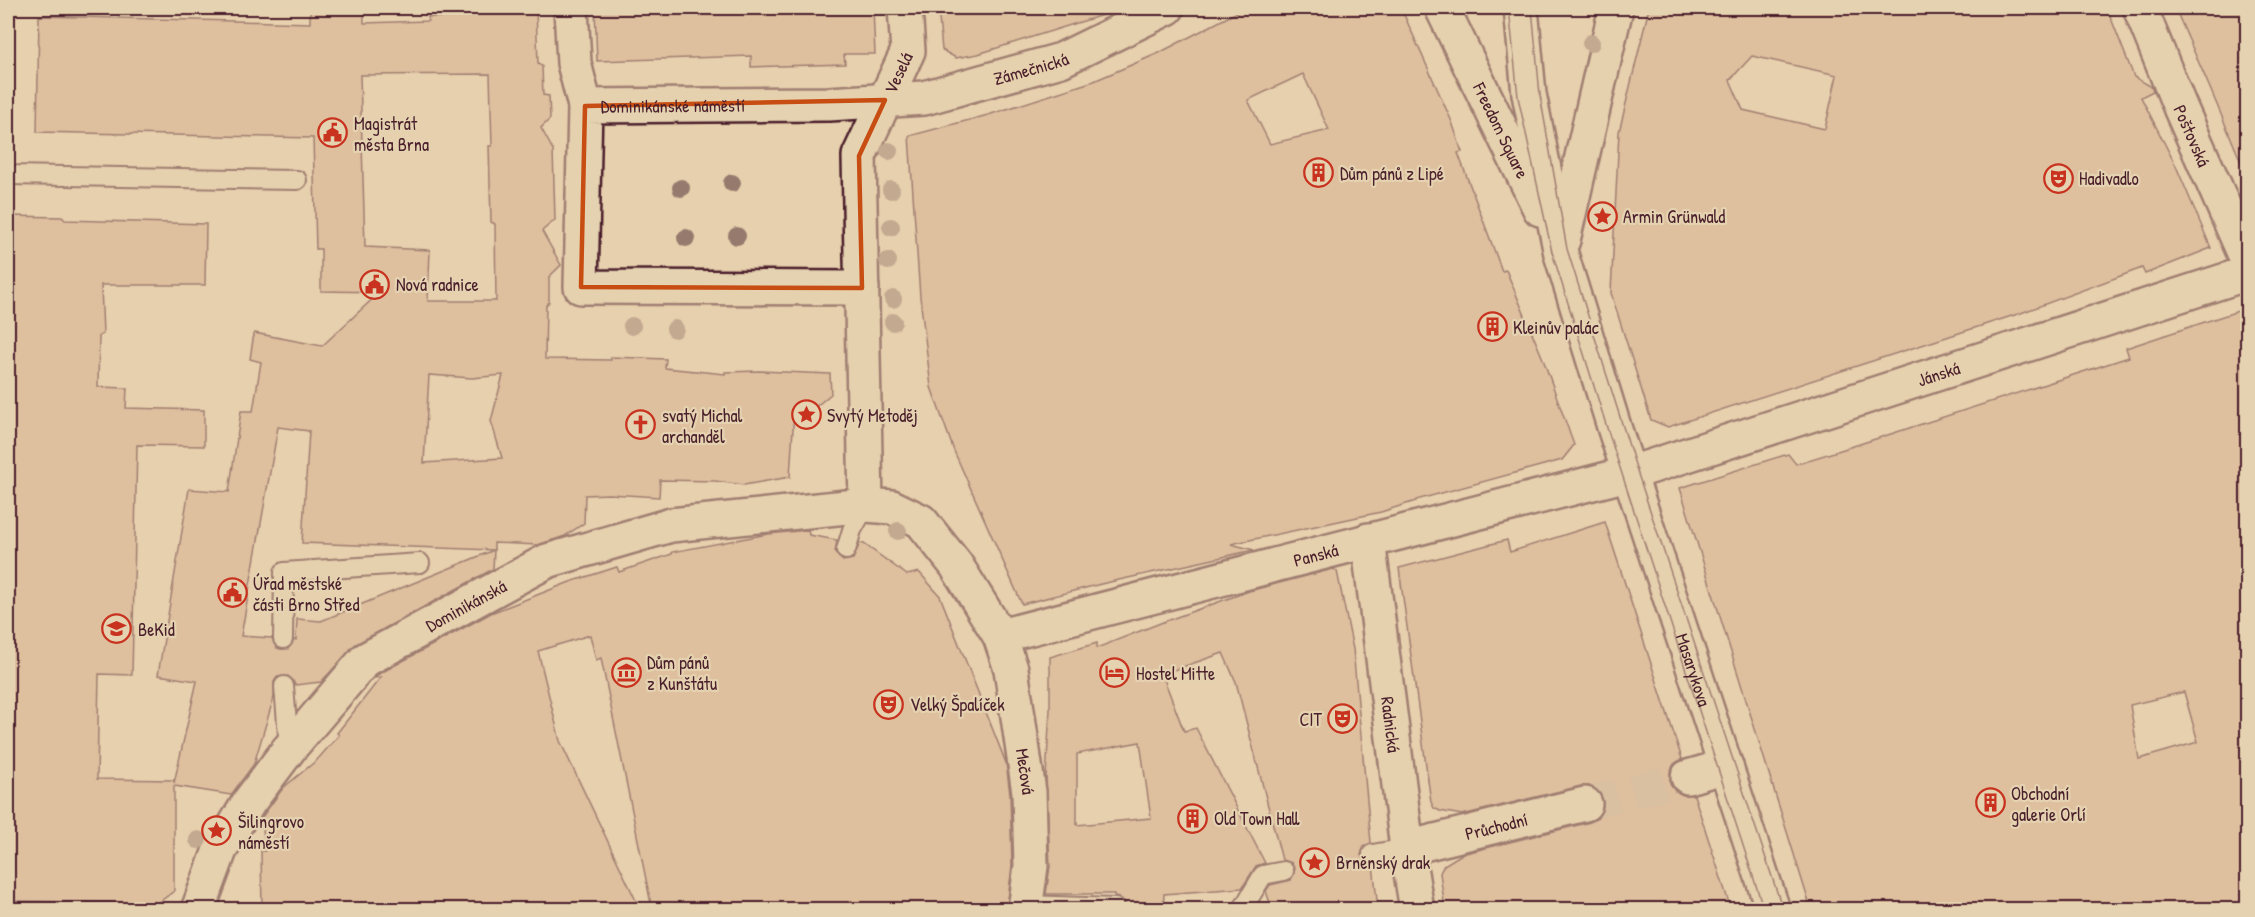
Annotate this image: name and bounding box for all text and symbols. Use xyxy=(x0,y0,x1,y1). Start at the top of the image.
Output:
street label: Zámečnická xyxy=(991,46,1073,91)
street label: Veselá xyxy=(877,48,918,98)
street label: Freedom Square xyxy=(1467,77,1536,182)
street label: Dominikánské náměstí xyxy=(601,92,745,118)
street label: Poštovská xyxy=(2168,101,2217,170)
place label: Magistrát města Brna xyxy=(354,111,429,157)
public building icon: Magistrát města Brna xyxy=(317,117,349,149)
building icon: Dům pánů z Lipé xyxy=(1303,157,1335,189)
place label: Dům pánů z Lipé xyxy=(1340,161,1444,186)
theatre icon: Hadivadlo xyxy=(2042,162,2074,194)
place label: Hadivadlo xyxy=(2079,166,2139,191)
place icon: Armin Grünwald xyxy=(1586,200,1618,232)
place label: Armin Grünwald xyxy=(1623,204,1725,229)
public building icon: Nová radnice xyxy=(359,268,391,300)
place label: Nová radnice xyxy=(396,272,479,297)
building icon: Kleinův palác xyxy=(1476,311,1508,343)
place label: Kleinův palác xyxy=(1513,315,1599,340)
street label: Jánská xyxy=(1914,355,1963,392)
place icon: Svytý Metoděj xyxy=(790,399,822,431)
place label: svatý Michal archanděl xyxy=(662,403,742,449)
place label: Svytý Metoděj xyxy=(827,403,918,428)
church icon: svatý Michal archanděl xyxy=(625,409,657,441)
street label: Panská xyxy=(1291,537,1341,572)
place label: Úřad městské části Brno Střed xyxy=(253,571,360,617)
street label: Dominikánská xyxy=(421,573,510,637)
public building icon: Úřad městské části Brno Střed xyxy=(216,577,248,609)
school or university icon: BeKid xyxy=(101,613,133,645)
place label: BeKid xyxy=(138,617,175,642)
street label: Masarykova xyxy=(1670,630,1718,709)
place label: Dům pánů z Kunštátu xyxy=(647,650,717,696)
museum icon: Dům pánů z Kunštátu xyxy=(610,656,642,688)
hotel icon: Hostel Mitte xyxy=(1099,657,1131,689)
place label: Hostel Mitte xyxy=(1136,661,1215,686)
theatre icon: Velký Špalíček xyxy=(873,688,905,720)
place label: Velký Špalíček xyxy=(910,692,1005,717)
street label: Radnická xyxy=(1375,695,1407,754)
theatre icon: CIT xyxy=(1327,703,1359,735)
place label: CIT xyxy=(1299,707,1323,732)
street label: Mečová xyxy=(1010,747,1042,796)
place label: Obchodní galerie Orlí xyxy=(2011,781,2086,827)
building icon: Obchodní galerie Orlí xyxy=(1974,787,2006,819)
building icon: Old Town Hall xyxy=(1177,802,1209,834)
place label: Old Town Hall xyxy=(1214,806,1300,831)
street label: Průchodní xyxy=(1462,806,1530,846)
place label: Šilingrovo náměstí xyxy=(238,809,304,855)
place icon: Šilingrovo náměstí xyxy=(201,815,233,847)
place icon: Brněnský drak xyxy=(1299,846,1331,878)
place label: Brněnský drak xyxy=(1336,850,1431,875)

